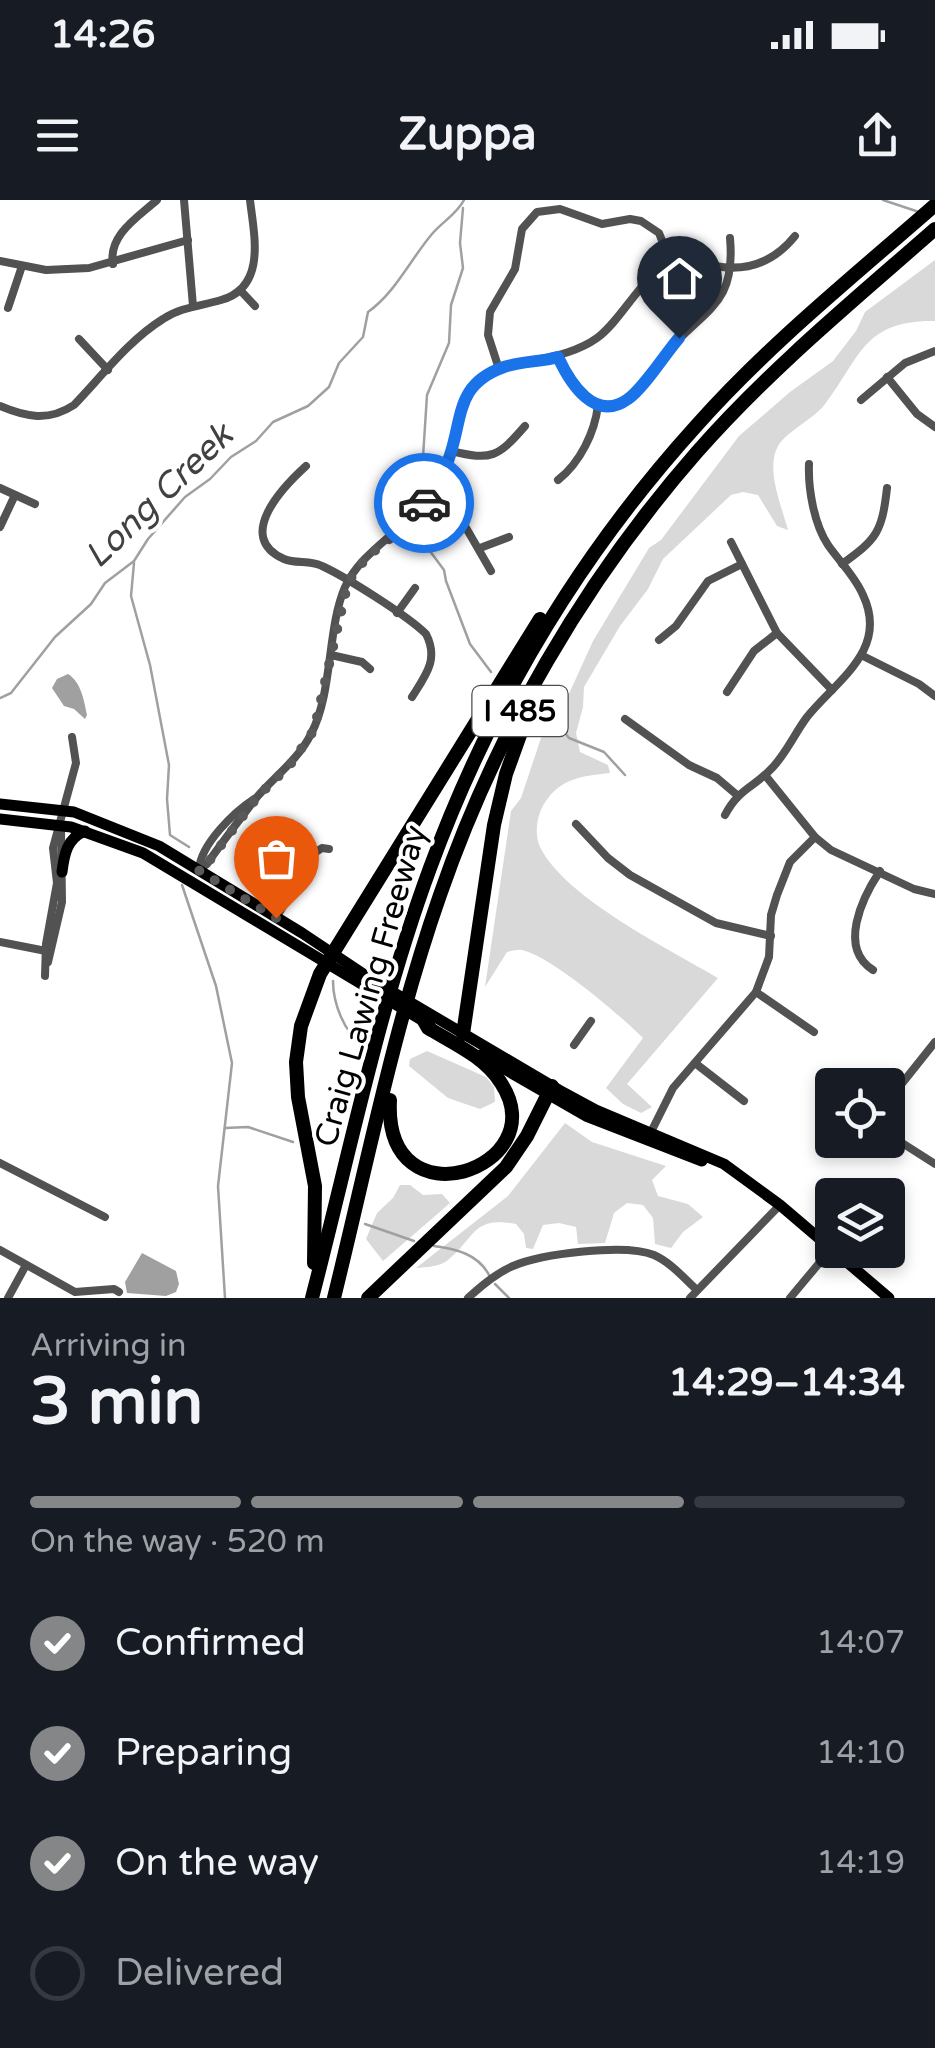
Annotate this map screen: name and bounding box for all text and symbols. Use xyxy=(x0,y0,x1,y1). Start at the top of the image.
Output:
text: 14:26 xyxy=(50,12,155,58)
icon: menu xyxy=(30,108,85,163)
text: Zuppa xyxy=(398,108,537,162)
icon: share xyxy=(850,108,905,163)
pin xyxy=(637,236,722,339)
icon: home xyxy=(652,251,707,306)
water label: Long Creek xyxy=(76,413,244,577)
courier xyxy=(374,453,474,553)
icon: car xyxy=(397,476,452,531)
road number: I 485 xyxy=(472,686,568,736)
pin xyxy=(234,816,319,919)
street label: Craig Lawing Freeway xyxy=(307,821,435,1151)
icon: bag xyxy=(249,831,304,886)
map controls xyxy=(815,1068,905,1268)
button: locate xyxy=(815,1068,905,1158)
button: layers xyxy=(815,1178,905,1268)
text: Arriving in xyxy=(30,1327,187,1365)
text: 14:29–14:34 xyxy=(668,1360,905,1406)
text: 3 min xyxy=(30,1363,203,1442)
text: On the way · 520 m xyxy=(30,1523,325,1561)
icon: check xyxy=(30,1616,85,1671)
text: Confirmed xyxy=(115,1620,306,1666)
text: 14:07 xyxy=(816,1624,905,1662)
icon: check xyxy=(30,1726,85,1781)
text: Preparing xyxy=(115,1730,292,1776)
text: 14:10 xyxy=(816,1734,905,1772)
icon: check xyxy=(30,1836,85,1891)
text: On the way xyxy=(115,1840,319,1886)
text: 14:19 xyxy=(816,1844,905,1882)
text: Delivered xyxy=(115,1950,284,1996)

